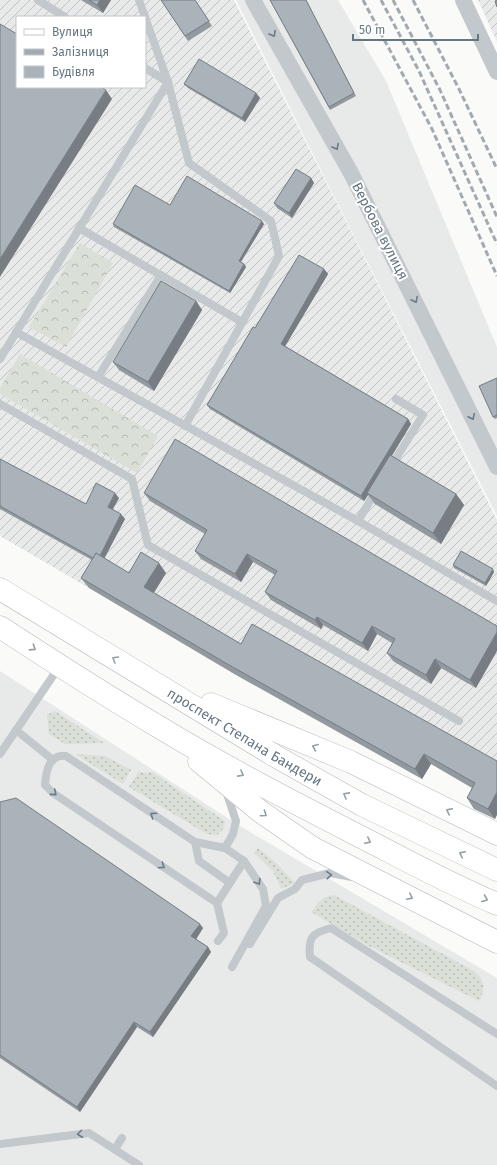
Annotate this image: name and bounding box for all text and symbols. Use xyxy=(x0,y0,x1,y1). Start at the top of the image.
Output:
legend xyxy=(16,16,146,88)
scale bar xyxy=(353,16,478,42)
text: 50 m xyxy=(359,23,385,37)
text: Вулиця xyxy=(52,25,93,39)
one-way arrow xyxy=(268,30,275,37)
text: Залізниця xyxy=(52,45,109,59)
text: Будівля xyxy=(52,65,95,79)
one-way arrow xyxy=(332,143,339,150)
street label: Вербова вулиця xyxy=(348,180,412,282)
one-way arrow xyxy=(410,296,418,304)
one-way arrow xyxy=(468,413,475,420)
one-way arrow xyxy=(29,644,36,651)
one-way arrow xyxy=(112,656,119,663)
street label: проспект Степана Бандери xyxy=(164,684,325,789)
one-way arrow xyxy=(312,744,319,752)
one-way arrow xyxy=(237,769,244,776)
one-way arrow xyxy=(50,788,57,795)
one-way arrow xyxy=(343,793,350,800)
one-way arrow xyxy=(446,808,454,815)
one-way arrow xyxy=(260,809,267,817)
one-way arrow xyxy=(150,812,157,819)
one-way arrow xyxy=(364,836,372,844)
one-way arrow xyxy=(459,851,466,859)
one-way arrow xyxy=(158,861,165,869)
one-way arrow xyxy=(326,870,332,879)
one-way arrow xyxy=(254,878,261,885)
one-way arrow xyxy=(405,893,413,900)
one-way arrow xyxy=(481,894,488,902)
one-way arrow xyxy=(77,1129,83,1138)

